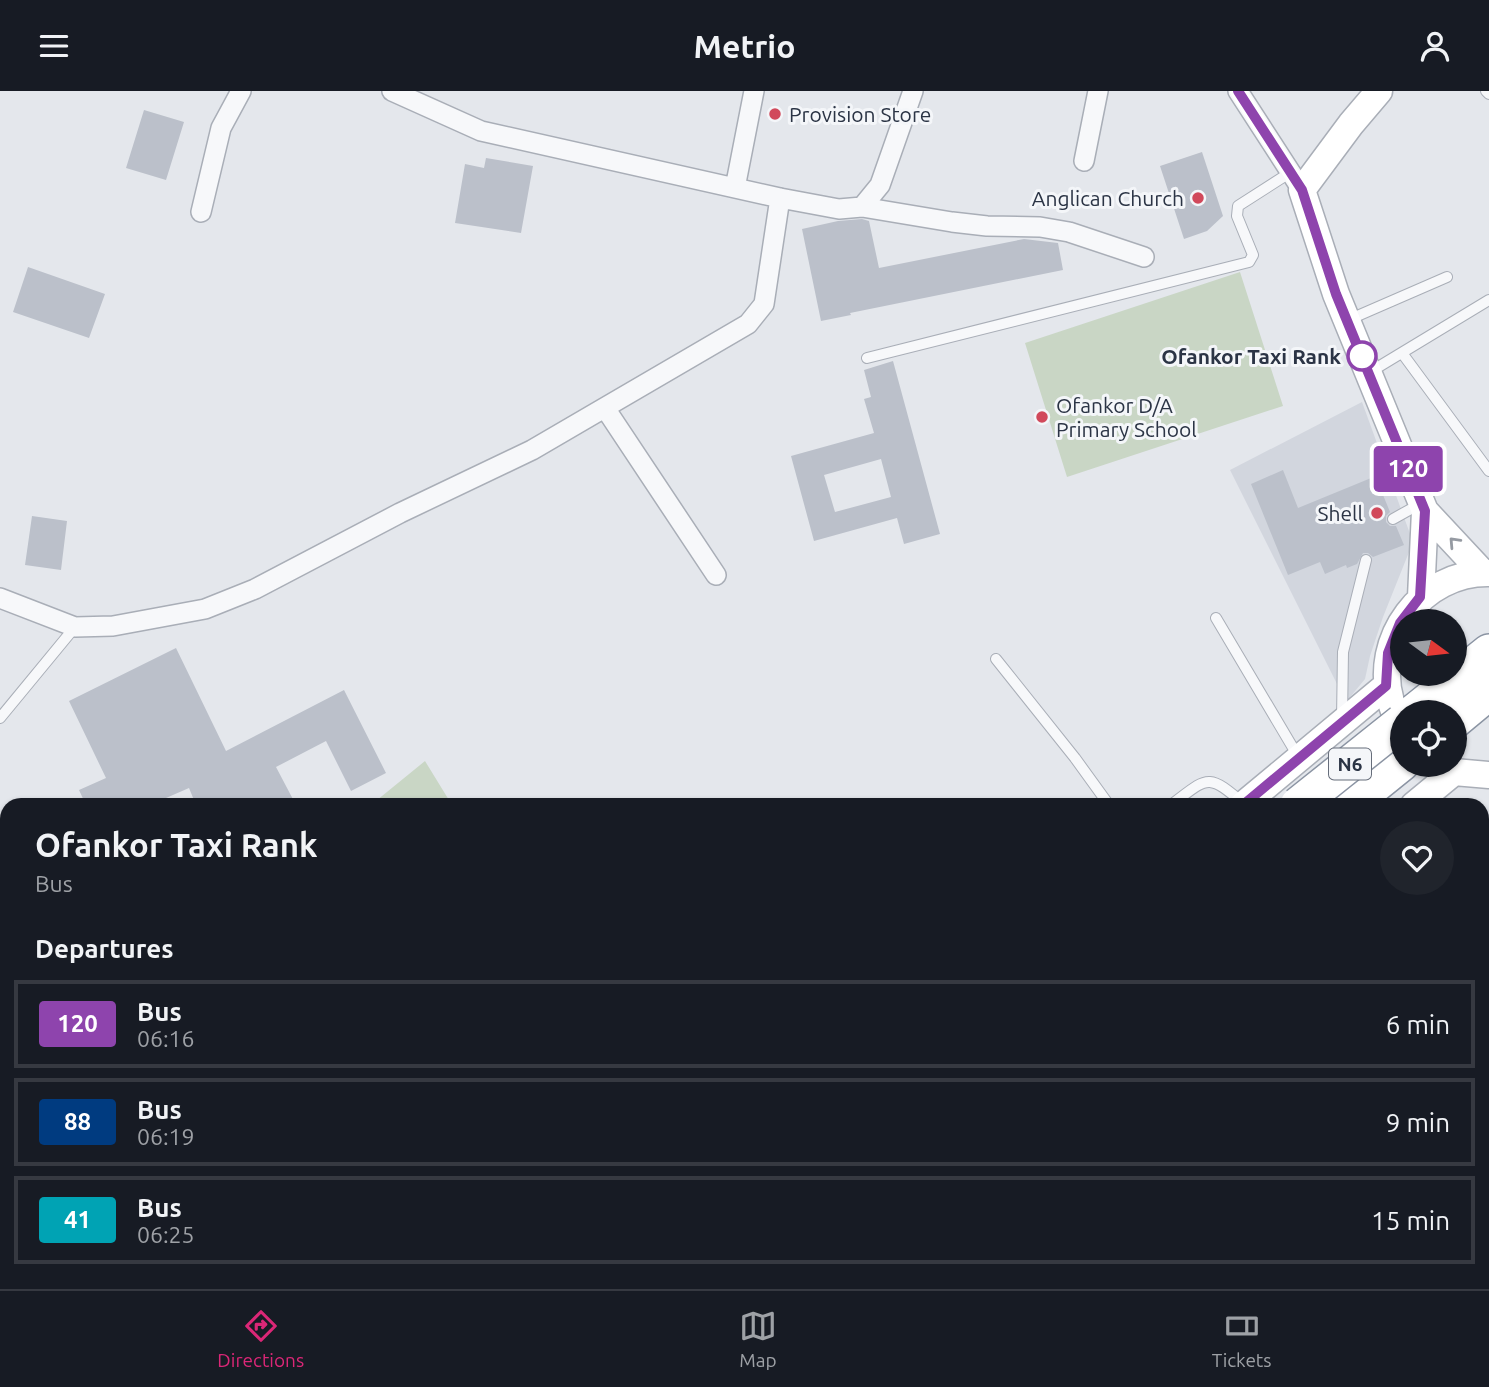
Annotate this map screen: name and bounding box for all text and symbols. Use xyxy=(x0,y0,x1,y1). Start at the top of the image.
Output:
icon: menu xyxy=(35,27,73,65)
icon: person xyxy=(1416,27,1454,65)
text: Metrio xyxy=(693,28,796,64)
place label: Provision Store xyxy=(789,102,931,126)
marker: Provision Store xyxy=(767,106,783,122)
place label: Anglican Church xyxy=(1032,186,1184,210)
marker: Anglican Church xyxy=(1190,190,1206,206)
marker: Ofankor Taxi Rank xyxy=(1347,341,1377,371)
place label: Ofankor Taxi Rank xyxy=(1161,344,1341,368)
place label: Ofankor D/A Primary School xyxy=(1056,393,1197,441)
marker: Ofankor D/A Primary School xyxy=(1034,409,1050,425)
line badge: 120 xyxy=(1368,446,1448,492)
text: 120 xyxy=(1388,455,1428,482)
place label: Shell xyxy=(1317,501,1363,525)
marker: Shell xyxy=(1369,505,1385,521)
one-way arrow xyxy=(1449,537,1462,550)
north arrow xyxy=(1390,609,1466,686)
map controls xyxy=(1390,609,1467,777)
button: locate xyxy=(1390,700,1467,777)
road number: N6 xyxy=(1329,749,1371,779)
button: heart xyxy=(1380,821,1454,895)
text: Ofankor Taxi Rank xyxy=(35,826,317,863)
text: Bus xyxy=(35,871,73,896)
text: Departures xyxy=(35,934,173,963)
text: Bus xyxy=(137,997,182,1026)
text: 120 xyxy=(57,1010,98,1037)
text: 6 min xyxy=(1386,1010,1450,1039)
text: 06:16 xyxy=(137,1026,195,1051)
text: Bus xyxy=(137,1095,182,1124)
text: 88 xyxy=(64,1108,91,1135)
text: 9 min xyxy=(1386,1108,1450,1137)
text: 06:19 xyxy=(137,1124,195,1149)
text: Bus xyxy=(137,1193,182,1222)
text: 41 xyxy=(64,1206,91,1233)
text: 15 min xyxy=(1371,1206,1450,1235)
text: 06:25 xyxy=(137,1222,195,1247)
tab: Directions xyxy=(217,1307,304,1371)
tab: Map xyxy=(739,1307,777,1371)
tab: Tickets xyxy=(1212,1307,1272,1371)

